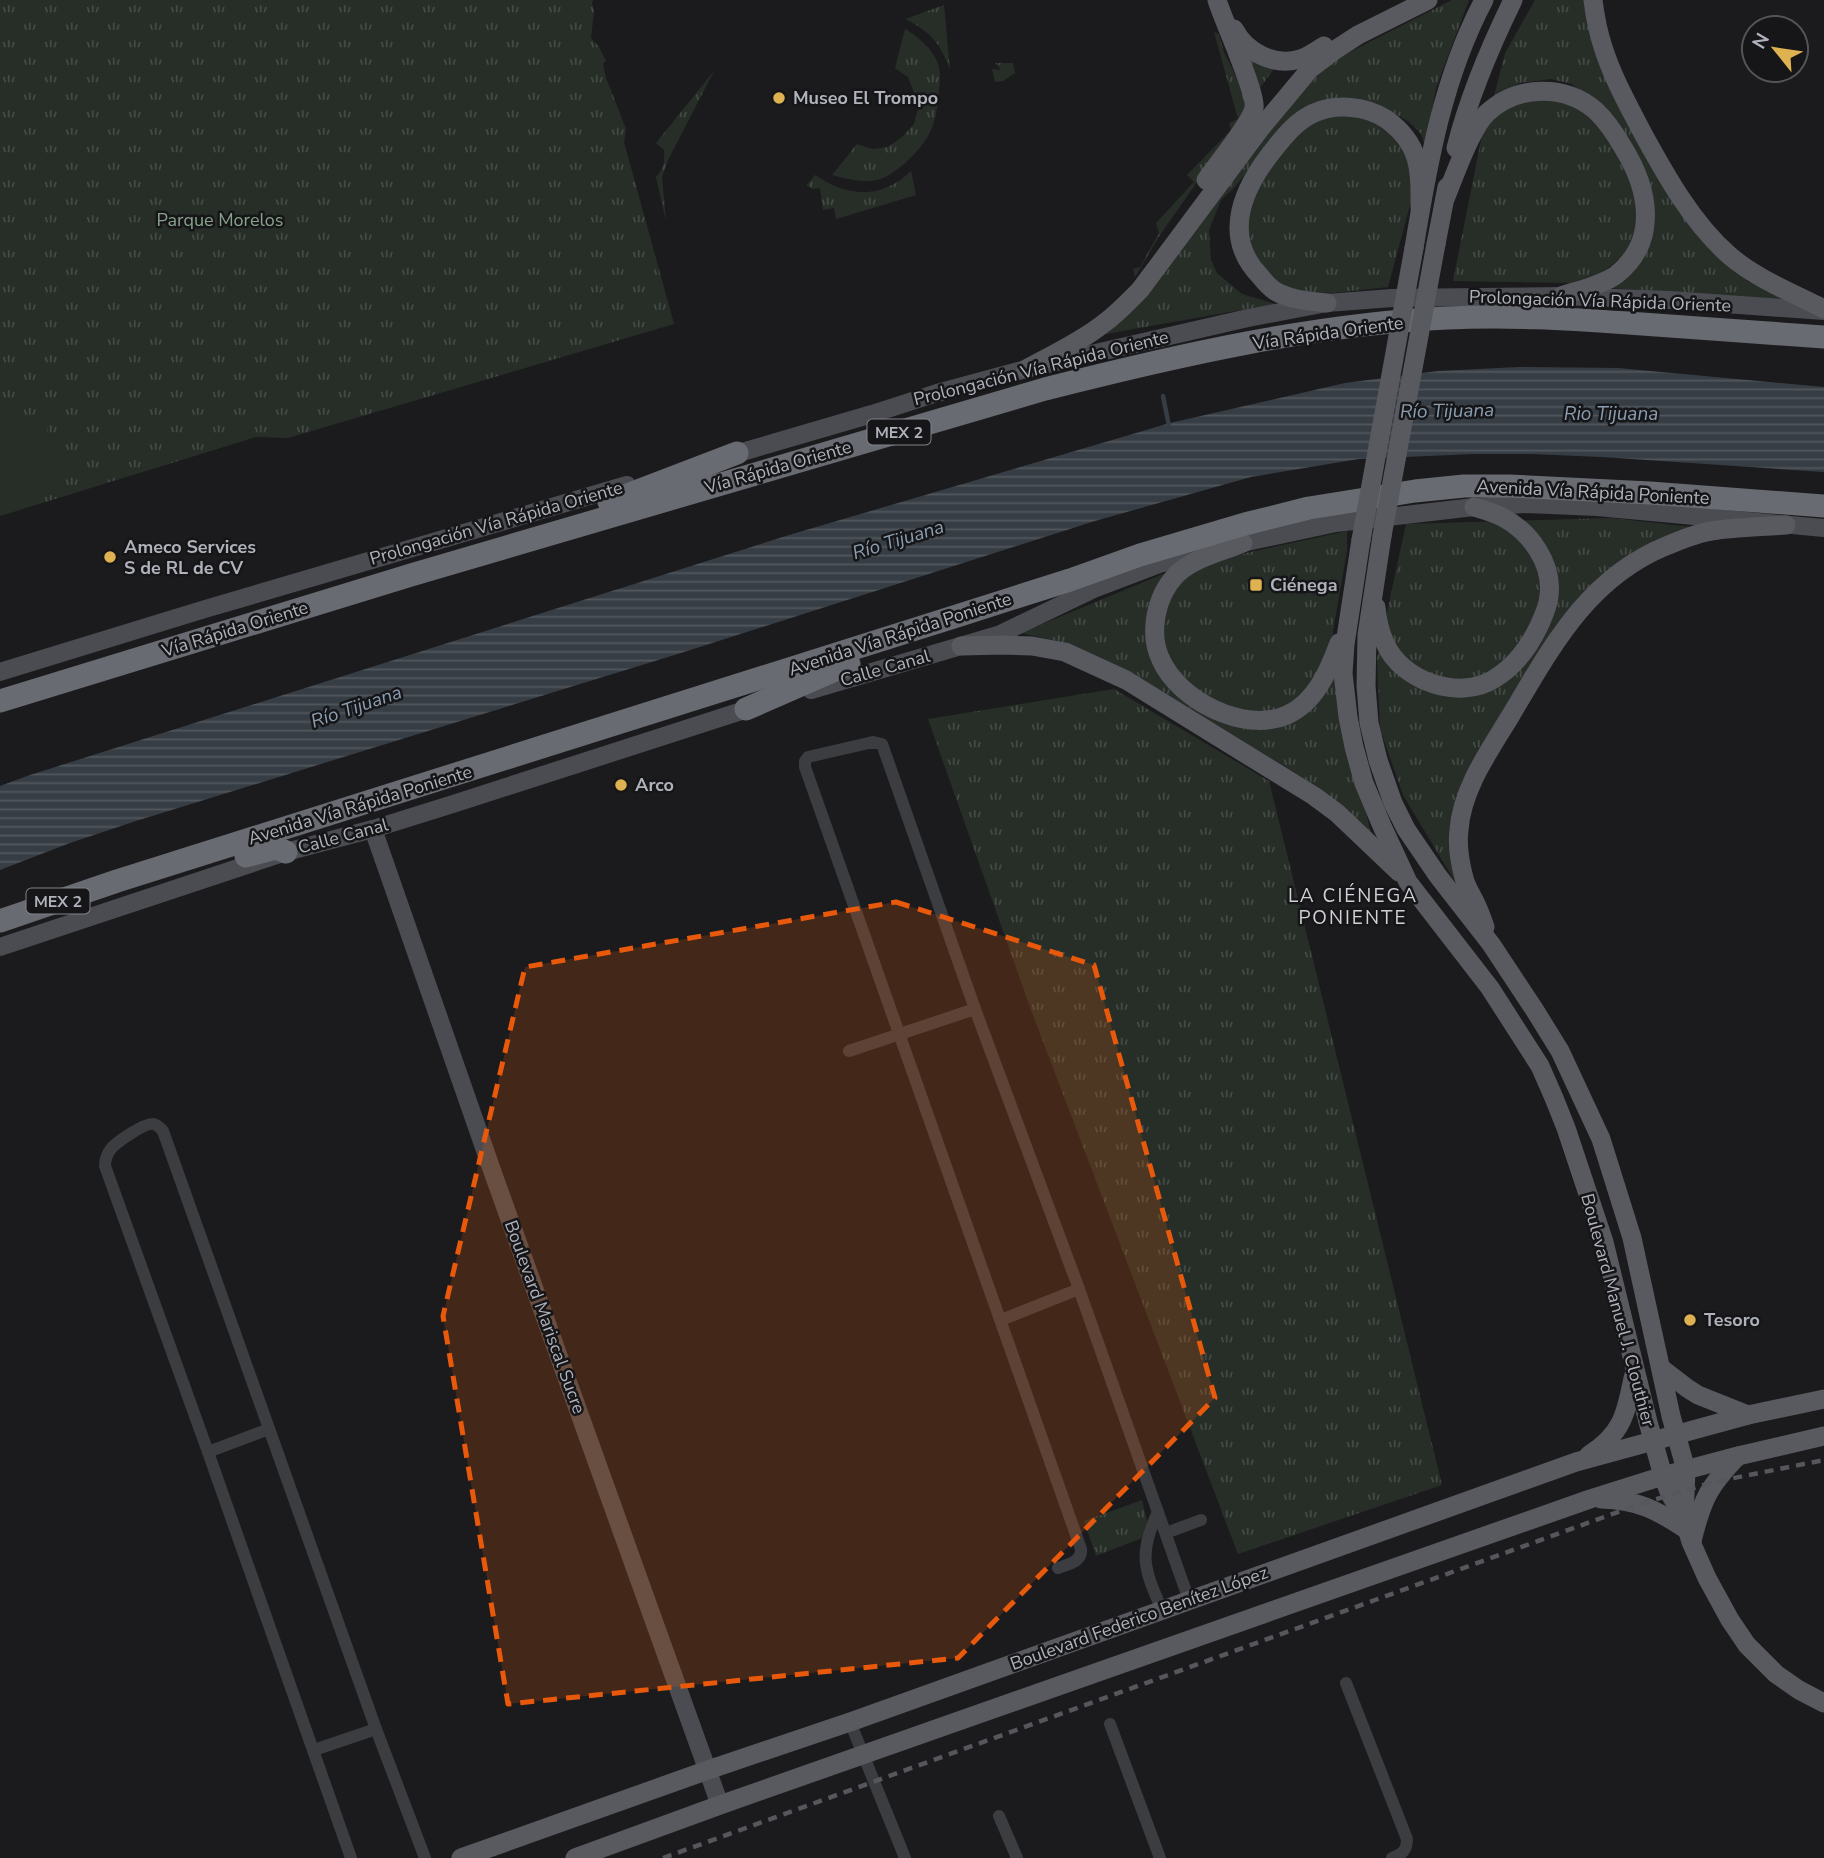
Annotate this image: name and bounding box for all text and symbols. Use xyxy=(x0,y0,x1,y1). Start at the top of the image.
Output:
north arrow xyxy=(1740,14,1810,84)
text: N xyxy=(1746,28,1776,54)
place label: Museo El Trompo xyxy=(793,86,938,110)
marker: Museo El Trompo xyxy=(771,90,787,106)
park label: Parque Morelos xyxy=(157,208,283,232)
street label: Prolongación Vía Rápida Oriente xyxy=(1469,284,1731,318)
street label: Vía Rápida Oriente xyxy=(1250,311,1405,356)
street label: Prolongación Vía Rápida Oriente xyxy=(911,325,1171,411)
water label: Río Tijuana xyxy=(1400,397,1494,425)
water label: Rio Tijuana xyxy=(1564,401,1658,427)
road number: MEX 2 xyxy=(867,420,930,444)
street label: Vía Rápida Oriente xyxy=(701,435,854,500)
street label: Avenida Vía Rápida Poniente xyxy=(1476,474,1710,510)
street label: Prolongación Vía Rápida Oriente xyxy=(367,475,625,571)
water label: Río Tijuana xyxy=(849,514,947,566)
place label: Ameco Services S de RL de CV xyxy=(124,535,256,580)
marker: Ameco Services S de RL de CV xyxy=(102,549,118,565)
place label: Ciénega xyxy=(1270,573,1338,597)
marker: Ciénega xyxy=(1248,577,1264,593)
street label: Avenida Vía Rápida Poniente xyxy=(785,587,1015,681)
street label: Vía Rápida Oriente xyxy=(158,595,311,663)
street label: Calle Canal xyxy=(837,644,933,692)
water label: Río Tijuana xyxy=(307,679,405,735)
street label: Avenida Vía Rápida Poniente xyxy=(245,759,475,851)
place label: Arco xyxy=(635,773,674,797)
marker: Arco xyxy=(613,777,629,793)
street label: Calle Canal xyxy=(295,812,391,860)
district label: LA CIÉNEGA PONIENTE xyxy=(1288,883,1418,931)
road number: MEX 2 xyxy=(27,888,90,914)
street label: Boulevard Manuel J. Clouthier xyxy=(1575,1191,1661,1430)
street label: Boulevard Mariscal Sucre xyxy=(499,1217,591,1417)
place label: Tesoro xyxy=(1704,1308,1760,1332)
marker: Tesoro xyxy=(1682,1312,1698,1328)
street label: Boulevard Federico Benítez López xyxy=(1007,1560,1271,1676)

